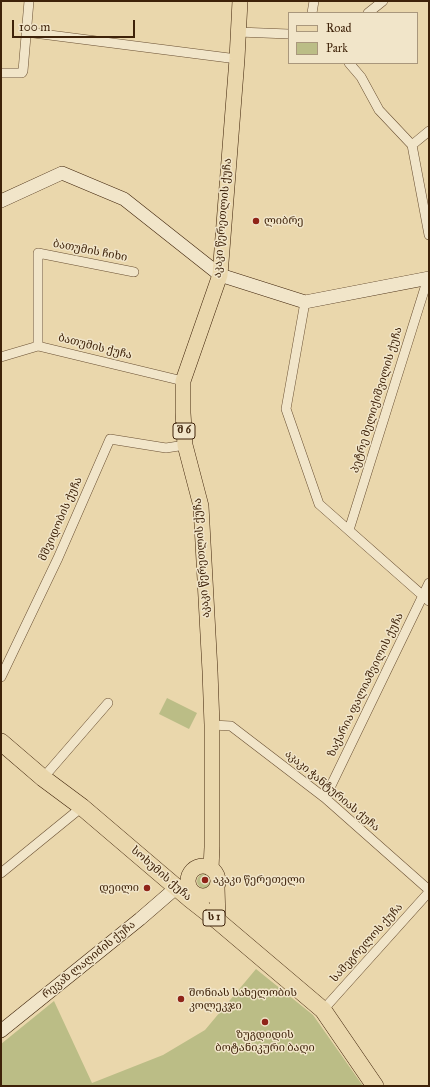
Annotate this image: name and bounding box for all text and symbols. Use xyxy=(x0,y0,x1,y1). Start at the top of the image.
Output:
scale bar xyxy=(14,12,137,38)
legend xyxy=(288,12,418,64)
text: 100 m xyxy=(19,20,50,34)
text: Road xyxy=(326,21,352,35)
text: Park xyxy=(326,41,348,55)
street label: აკაკი წერეთლის ქუჩა xyxy=(211,158,235,278)
place label: ლიბრე xyxy=(264,214,303,228)
marker: ლიბრე xyxy=(251,216,261,226)
street label: ბათუმის ჩიხი xyxy=(52,237,128,265)
street label: პეტრე მელიქიშვილის ქუჩა xyxy=(348,325,406,475)
street label: ბათუმის ქუჩა xyxy=(57,331,133,363)
road number: შ 6 xyxy=(173,423,195,439)
street label: მშვიდობის ქუჩა xyxy=(37,475,85,563)
street label: აკაკი წერეთლის ქუჩა xyxy=(191,498,213,618)
street label: ზაქარია ფალიაშვილის ქუჩა xyxy=(325,611,407,759)
street label: აკაკი ჭანტურიას ქუჩა xyxy=(282,747,382,835)
street label: სოხუმის ქუჩა xyxy=(128,844,194,904)
place label: აკაკი წერეთელი xyxy=(213,873,305,887)
marker: აკაკი წერეთელი xyxy=(200,875,210,885)
place label: დეილი xyxy=(99,881,139,895)
marker: დეილი xyxy=(142,883,152,893)
street label: სამეგრელოს ქუჩა xyxy=(328,901,406,985)
road number: ს 1 xyxy=(203,910,225,926)
street label: რევაზ ლაღიძის ქუჩა xyxy=(40,918,138,1002)
place label: შონიას სახელობის კოლეკჯი xyxy=(189,986,297,1012)
marker: შონიას სახელობის კოლეკჯი xyxy=(176,994,186,1004)
marker: ზუგდიდის ბოტანიკური ბაღი xyxy=(260,1017,270,1027)
place label: ზუგდიდის ბოტანიკური ბაღი xyxy=(215,1028,315,1054)

